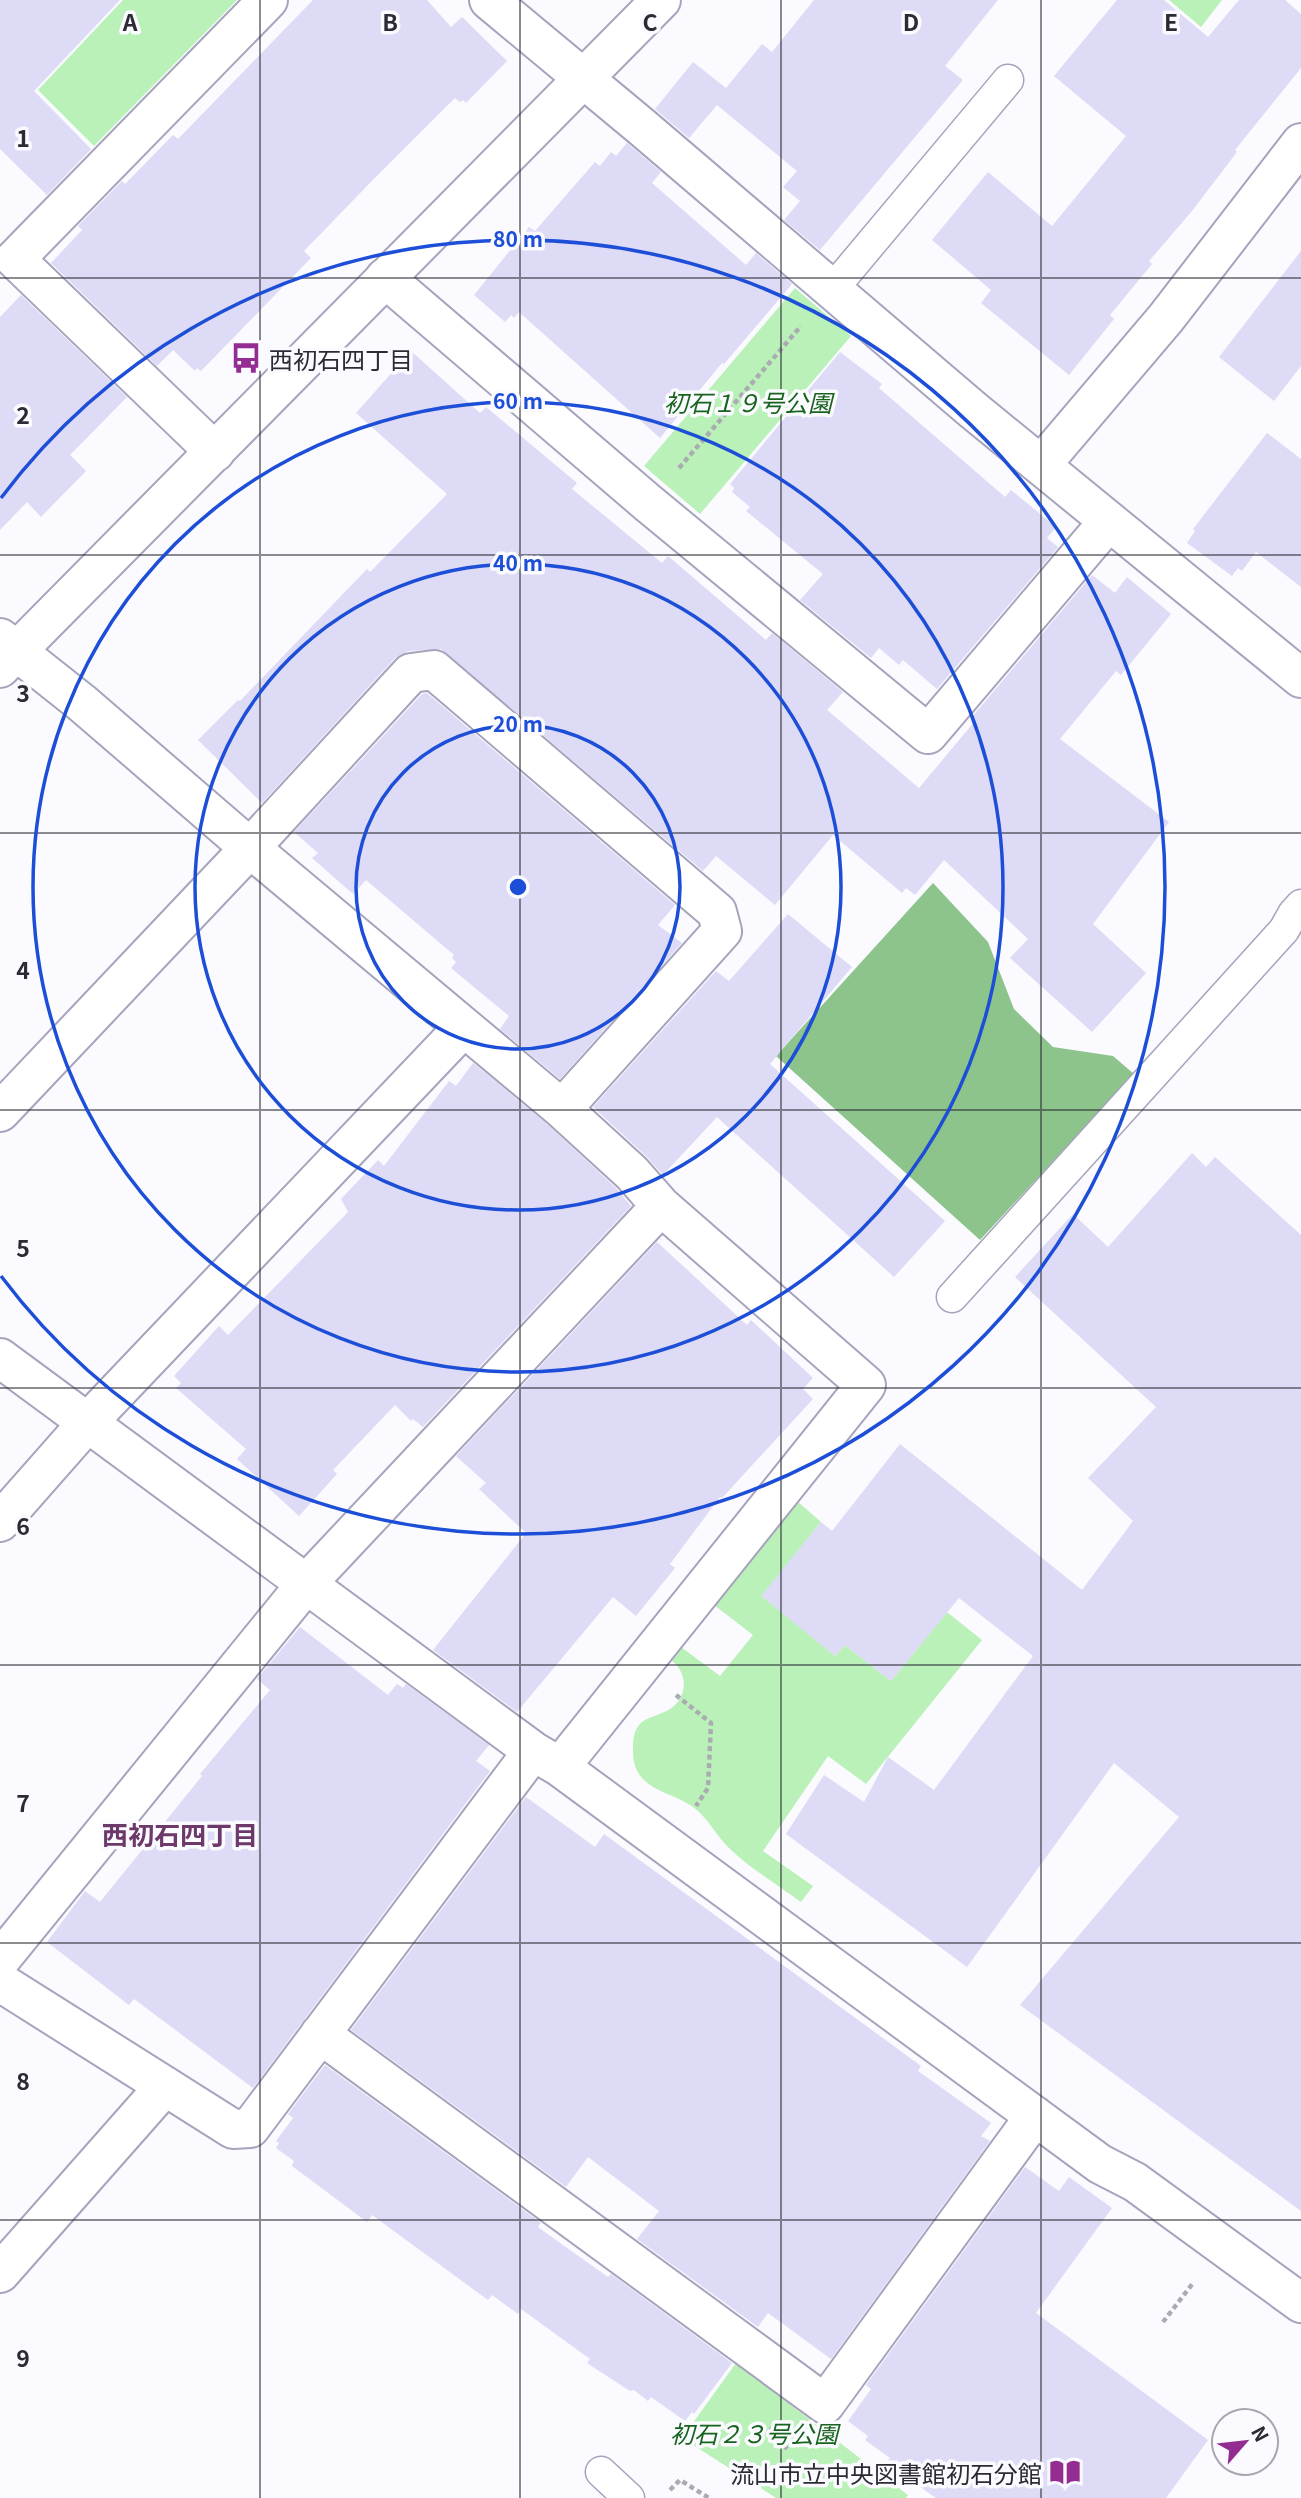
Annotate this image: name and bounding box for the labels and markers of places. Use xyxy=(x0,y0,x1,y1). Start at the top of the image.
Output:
bus stop icon: 西初石四丁目 xyxy=(229,341,263,375)
place label: 西初石四丁目 xyxy=(269,341,413,376)
centre of rings xyxy=(506,875,530,899)
place label: 流山市立中央図書館初石分館 xyxy=(730,2455,1042,2490)
library icon: 流山市立中央図書館初石分館 xyxy=(1048,2455,1082,2489)

